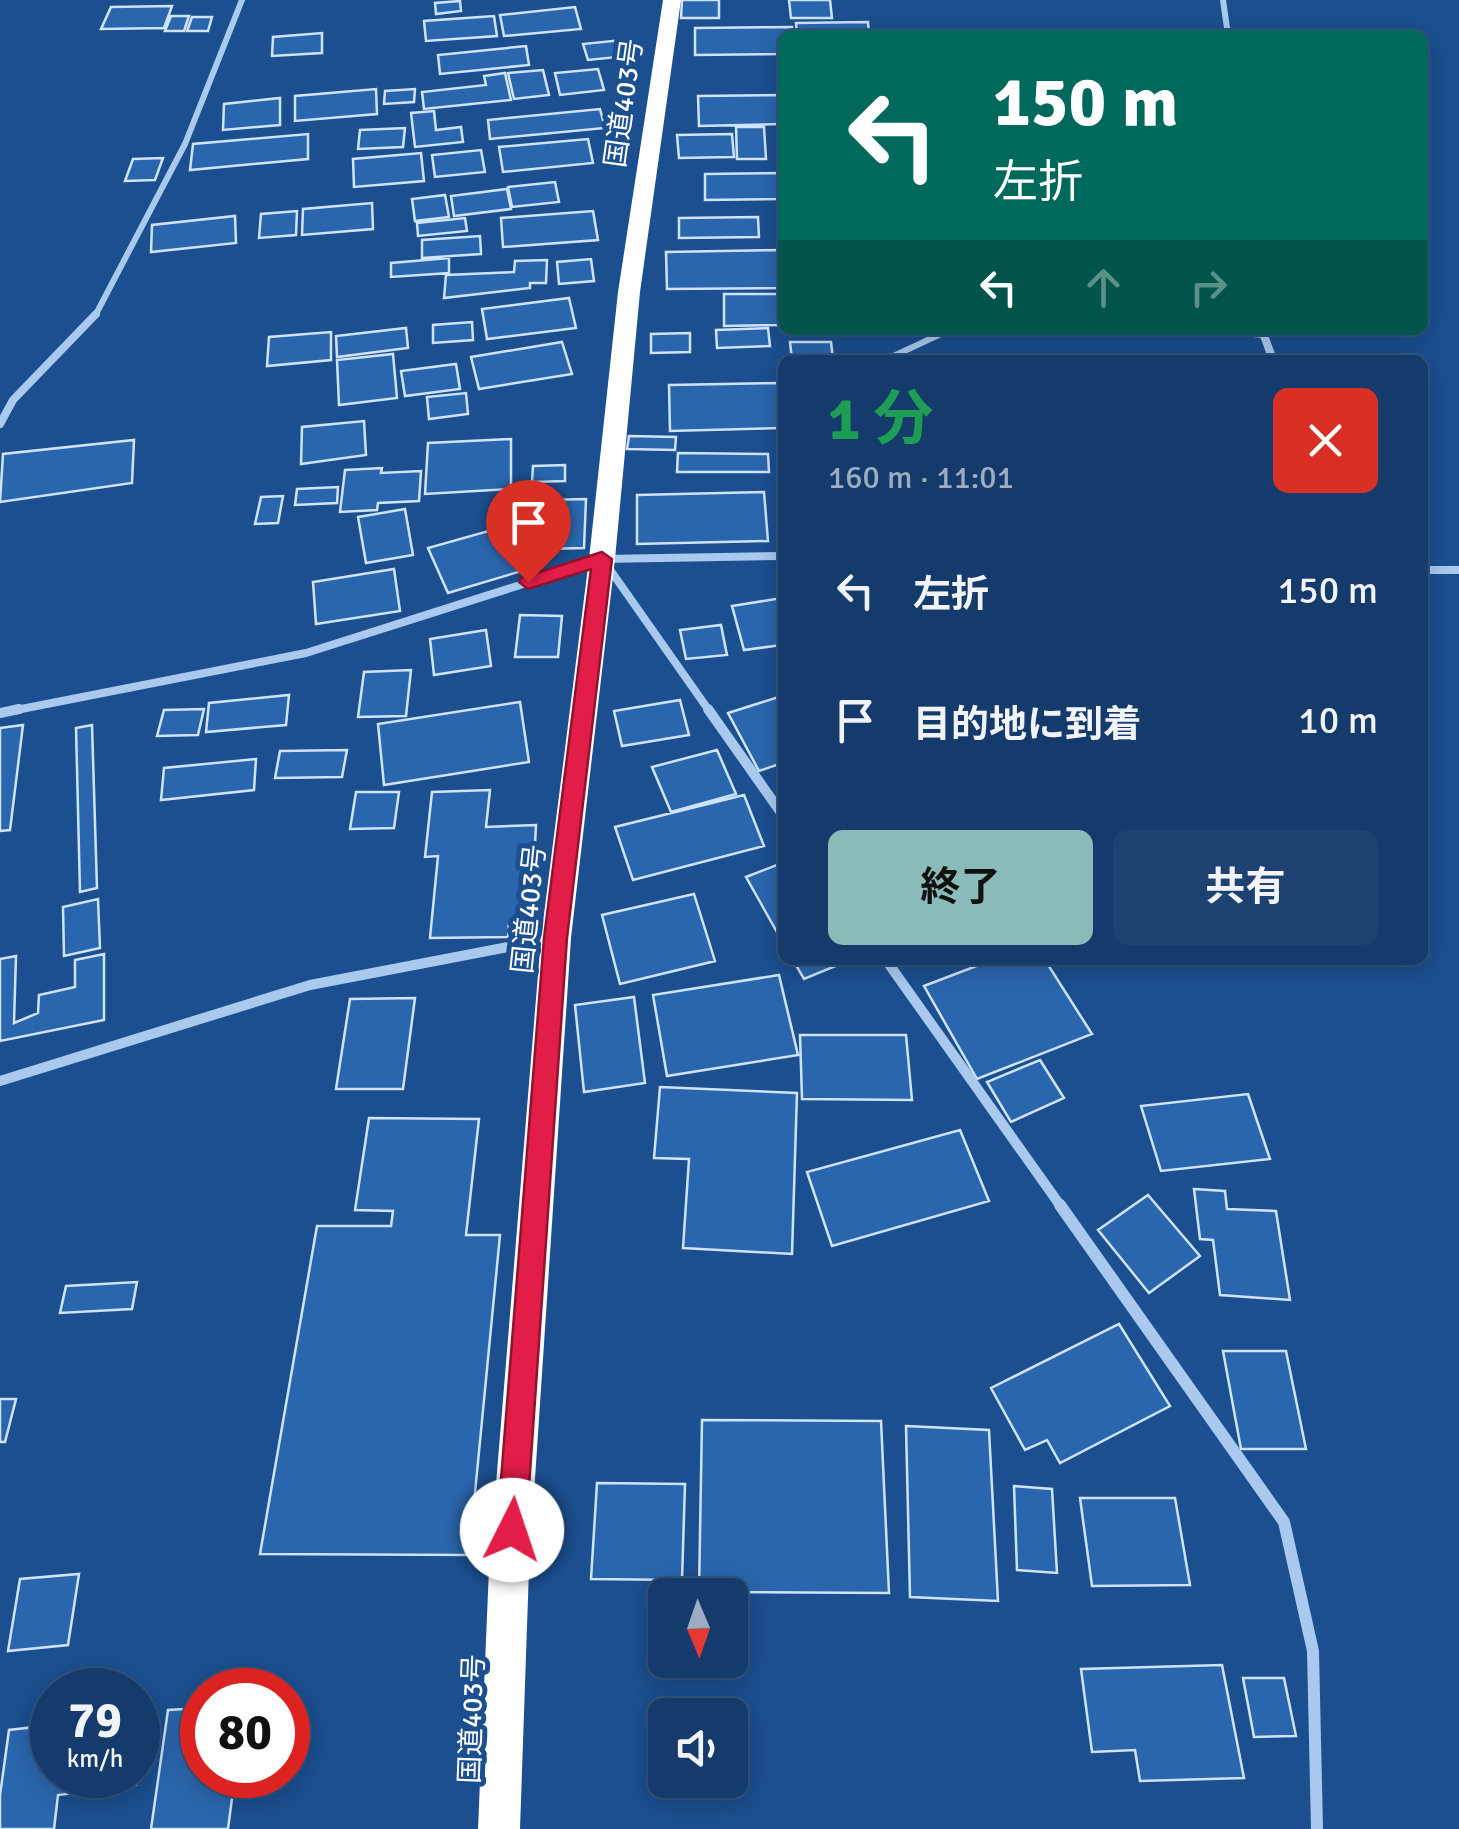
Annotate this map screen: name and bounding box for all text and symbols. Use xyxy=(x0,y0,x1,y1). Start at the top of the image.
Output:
street label: 国道403号 xyxy=(598,37,650,170)
text: 150 m xyxy=(993,59,1178,145)
icon: left xyxy=(828,70,958,200)
text: 左折 xyxy=(993,155,1083,210)
icon: left xyxy=(971,260,1026,315)
icon: ahead xyxy=(1076,260,1131,315)
icon: right xyxy=(1181,260,1236,315)
text: 1 分 xyxy=(828,383,934,457)
button: close xyxy=(1273,388,1378,493)
text: 160 m · 11:01 xyxy=(828,458,1014,497)
pin xyxy=(486,480,571,583)
icon: arrive xyxy=(501,495,556,550)
icon: left xyxy=(828,563,883,618)
text: 150 m xyxy=(1278,567,1378,614)
text: 左折 xyxy=(913,571,989,618)
icon: arrive xyxy=(828,693,883,748)
text: 10 m xyxy=(1298,697,1378,744)
text: 目的地に到着 xyxy=(913,701,1141,748)
button: 終了 xyxy=(828,830,1093,945)
button: 共有 xyxy=(1113,830,1378,945)
street label: 国道403号 xyxy=(505,843,553,975)
position arrow xyxy=(460,1478,564,1582)
north arrow xyxy=(648,1578,748,1678)
map controls xyxy=(648,1578,748,1798)
street label: 国道403号 xyxy=(453,1654,491,1784)
speed limit sign: 80 xyxy=(180,1668,310,1798)
text: 79 xyxy=(68,1690,122,1752)
button: sound xyxy=(648,1698,748,1798)
text: km/h xyxy=(67,1743,123,1774)

